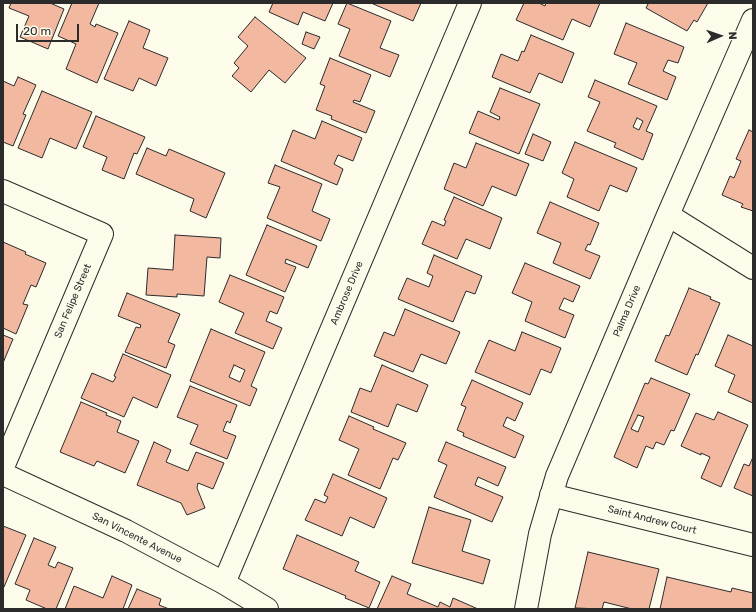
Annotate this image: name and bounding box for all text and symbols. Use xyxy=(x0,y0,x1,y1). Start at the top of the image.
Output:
scale bar xyxy=(18,16,81,42)
north arrow xyxy=(700,16,740,56)
text: 20 m xyxy=(23,24,51,38)
text: N xyxy=(726,31,739,40)
street label: Ambrose Drive xyxy=(328,259,366,327)
street label: San Felipe Street xyxy=(52,262,94,340)
street label: Palma Drive xyxy=(611,283,643,339)
street label: Saint Andrew Court xyxy=(606,503,698,537)
street label: San Vincente Avenue xyxy=(90,510,184,566)

